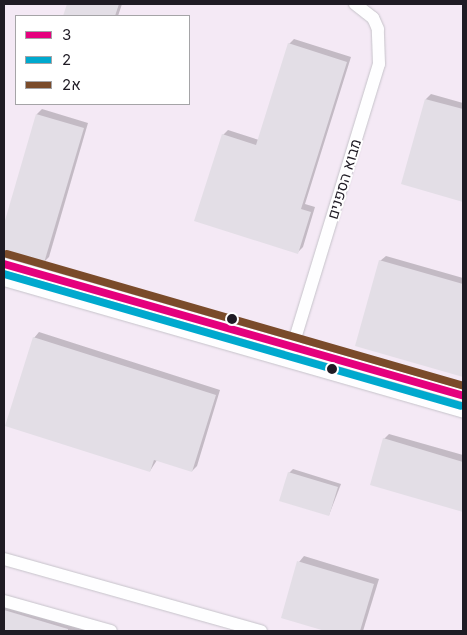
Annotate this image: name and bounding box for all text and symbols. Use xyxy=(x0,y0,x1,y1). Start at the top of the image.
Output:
legend xyxy=(15,15,190,105)
text: 3 xyxy=(62,25,71,44)
text: 2 xyxy=(62,50,71,69)
text: 2א xyxy=(62,75,81,94)
street label: מבוא הספנים xyxy=(323,137,365,221)
unlabelled marker xyxy=(227,314,237,324)
unlabelled marker xyxy=(327,364,337,374)

